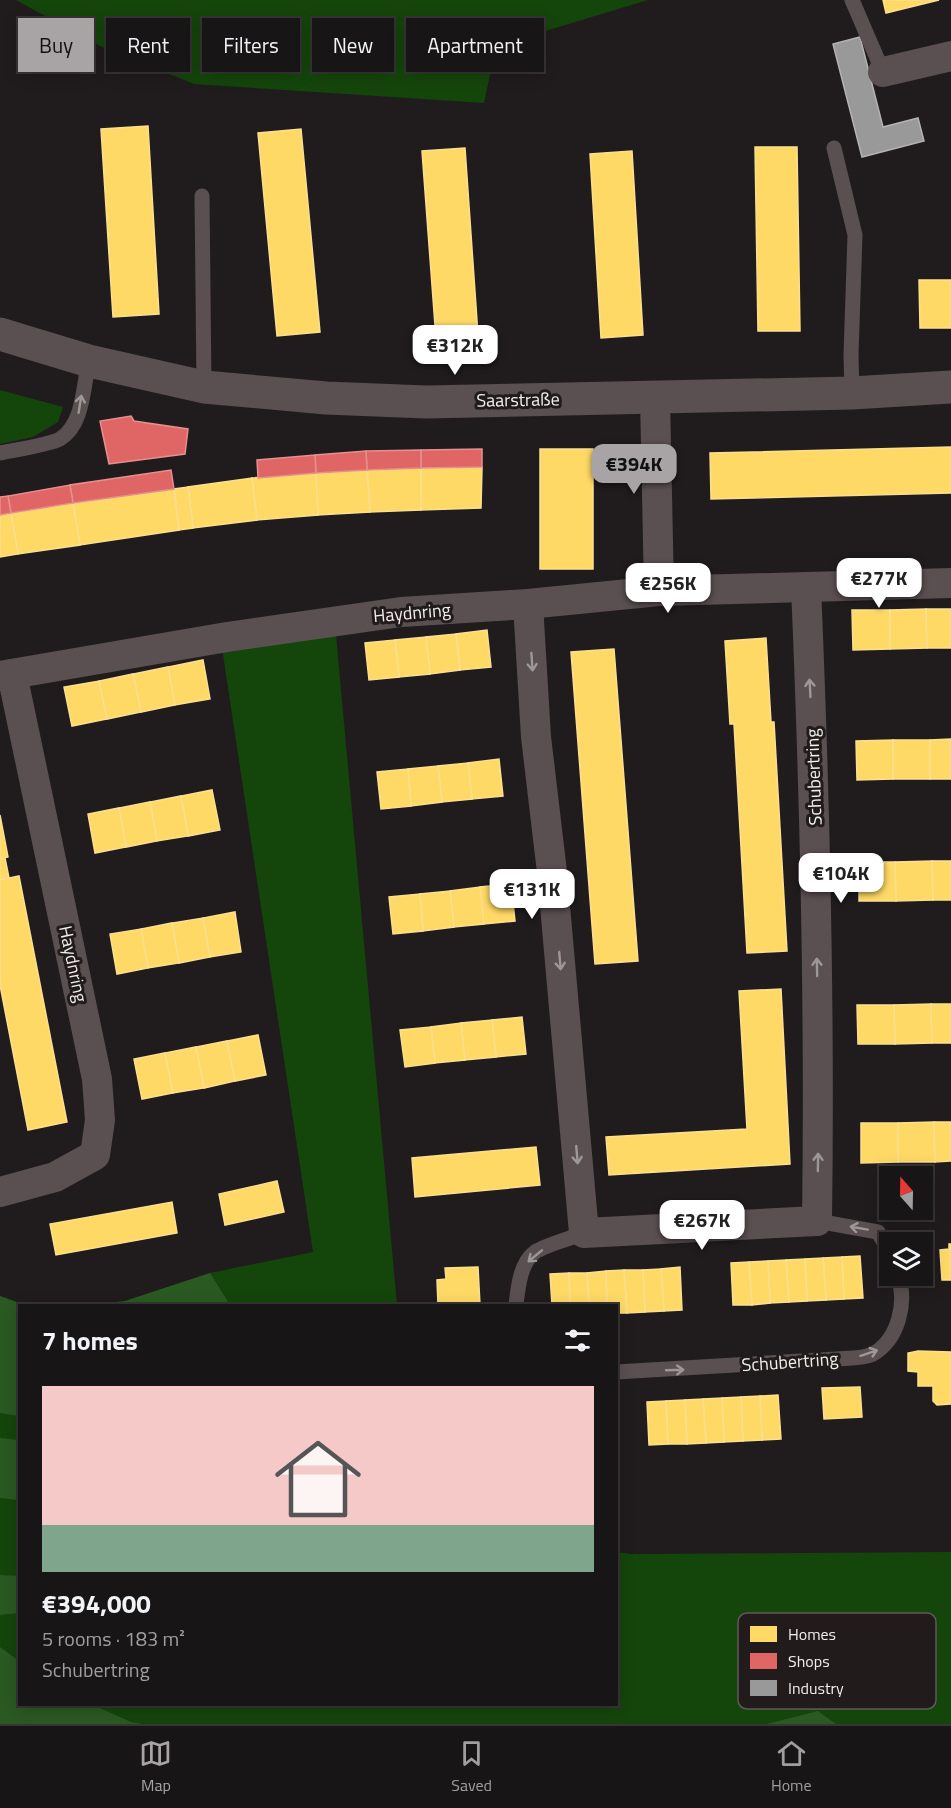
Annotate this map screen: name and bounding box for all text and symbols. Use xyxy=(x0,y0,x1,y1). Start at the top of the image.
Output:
chip: Buy xyxy=(18,18,94,72)
chip: Rent xyxy=(106,18,190,72)
chip: Filters xyxy=(202,18,300,72)
chip: New xyxy=(312,18,394,72)
chip: Apartment xyxy=(406,18,544,72)
pin: €312K xyxy=(413,325,497,376)
text: €312K xyxy=(427,329,483,360)
street label: Saarstraße xyxy=(476,385,560,414)
one-way arrow xyxy=(75,395,86,414)
pin: €394K xyxy=(592,444,676,495)
text: €394K xyxy=(606,448,662,479)
pin: €277K xyxy=(837,558,921,609)
text: €277K xyxy=(851,562,907,593)
pin: €256K xyxy=(626,563,710,614)
text: €256K xyxy=(640,567,696,598)
street label: Haydnring xyxy=(372,596,452,629)
one-way arrow xyxy=(526,652,537,672)
one-way arrow xyxy=(805,679,816,699)
street label: Schubertring xyxy=(798,728,829,826)
pin: €104K xyxy=(799,853,883,904)
text: €104K xyxy=(813,857,869,888)
pin: €131K xyxy=(490,869,574,920)
text: €131K xyxy=(504,873,560,904)
street label: Haydnring xyxy=(52,923,95,1005)
one-way arrow xyxy=(555,950,566,970)
one-way arrow xyxy=(812,958,823,978)
one-way arrow xyxy=(572,1145,583,1165)
one-way arrow xyxy=(812,1153,823,1173)
north arrow xyxy=(879,1166,933,1220)
map controls xyxy=(879,1166,933,1286)
pin: €267K xyxy=(660,1200,744,1251)
text: €267K xyxy=(674,1204,730,1235)
one-way arrow xyxy=(850,1222,870,1233)
button: layers xyxy=(879,1232,933,1286)
one-way arrow xyxy=(527,1249,543,1262)
text: 7 homes xyxy=(42,1321,138,1360)
icon: filters xyxy=(561,1324,594,1357)
street label: Schubertring xyxy=(741,1345,839,1378)
one-way arrow xyxy=(859,1347,878,1358)
one-way arrow xyxy=(664,1364,684,1375)
icon: home xyxy=(264,1425,372,1533)
text: €394,000 xyxy=(42,1584,151,1623)
legend xyxy=(738,1613,936,1709)
text: Homes xyxy=(788,1622,836,1646)
text: 5 rooms · 183 m² xyxy=(42,1623,185,1654)
text: Shops xyxy=(788,1649,830,1673)
text: Schubertring xyxy=(42,1654,150,1685)
text: Industry xyxy=(788,1676,844,1700)
tab: Map xyxy=(139,1737,172,1797)
tab: Saved xyxy=(451,1737,492,1797)
tab: Home xyxy=(771,1737,812,1797)

